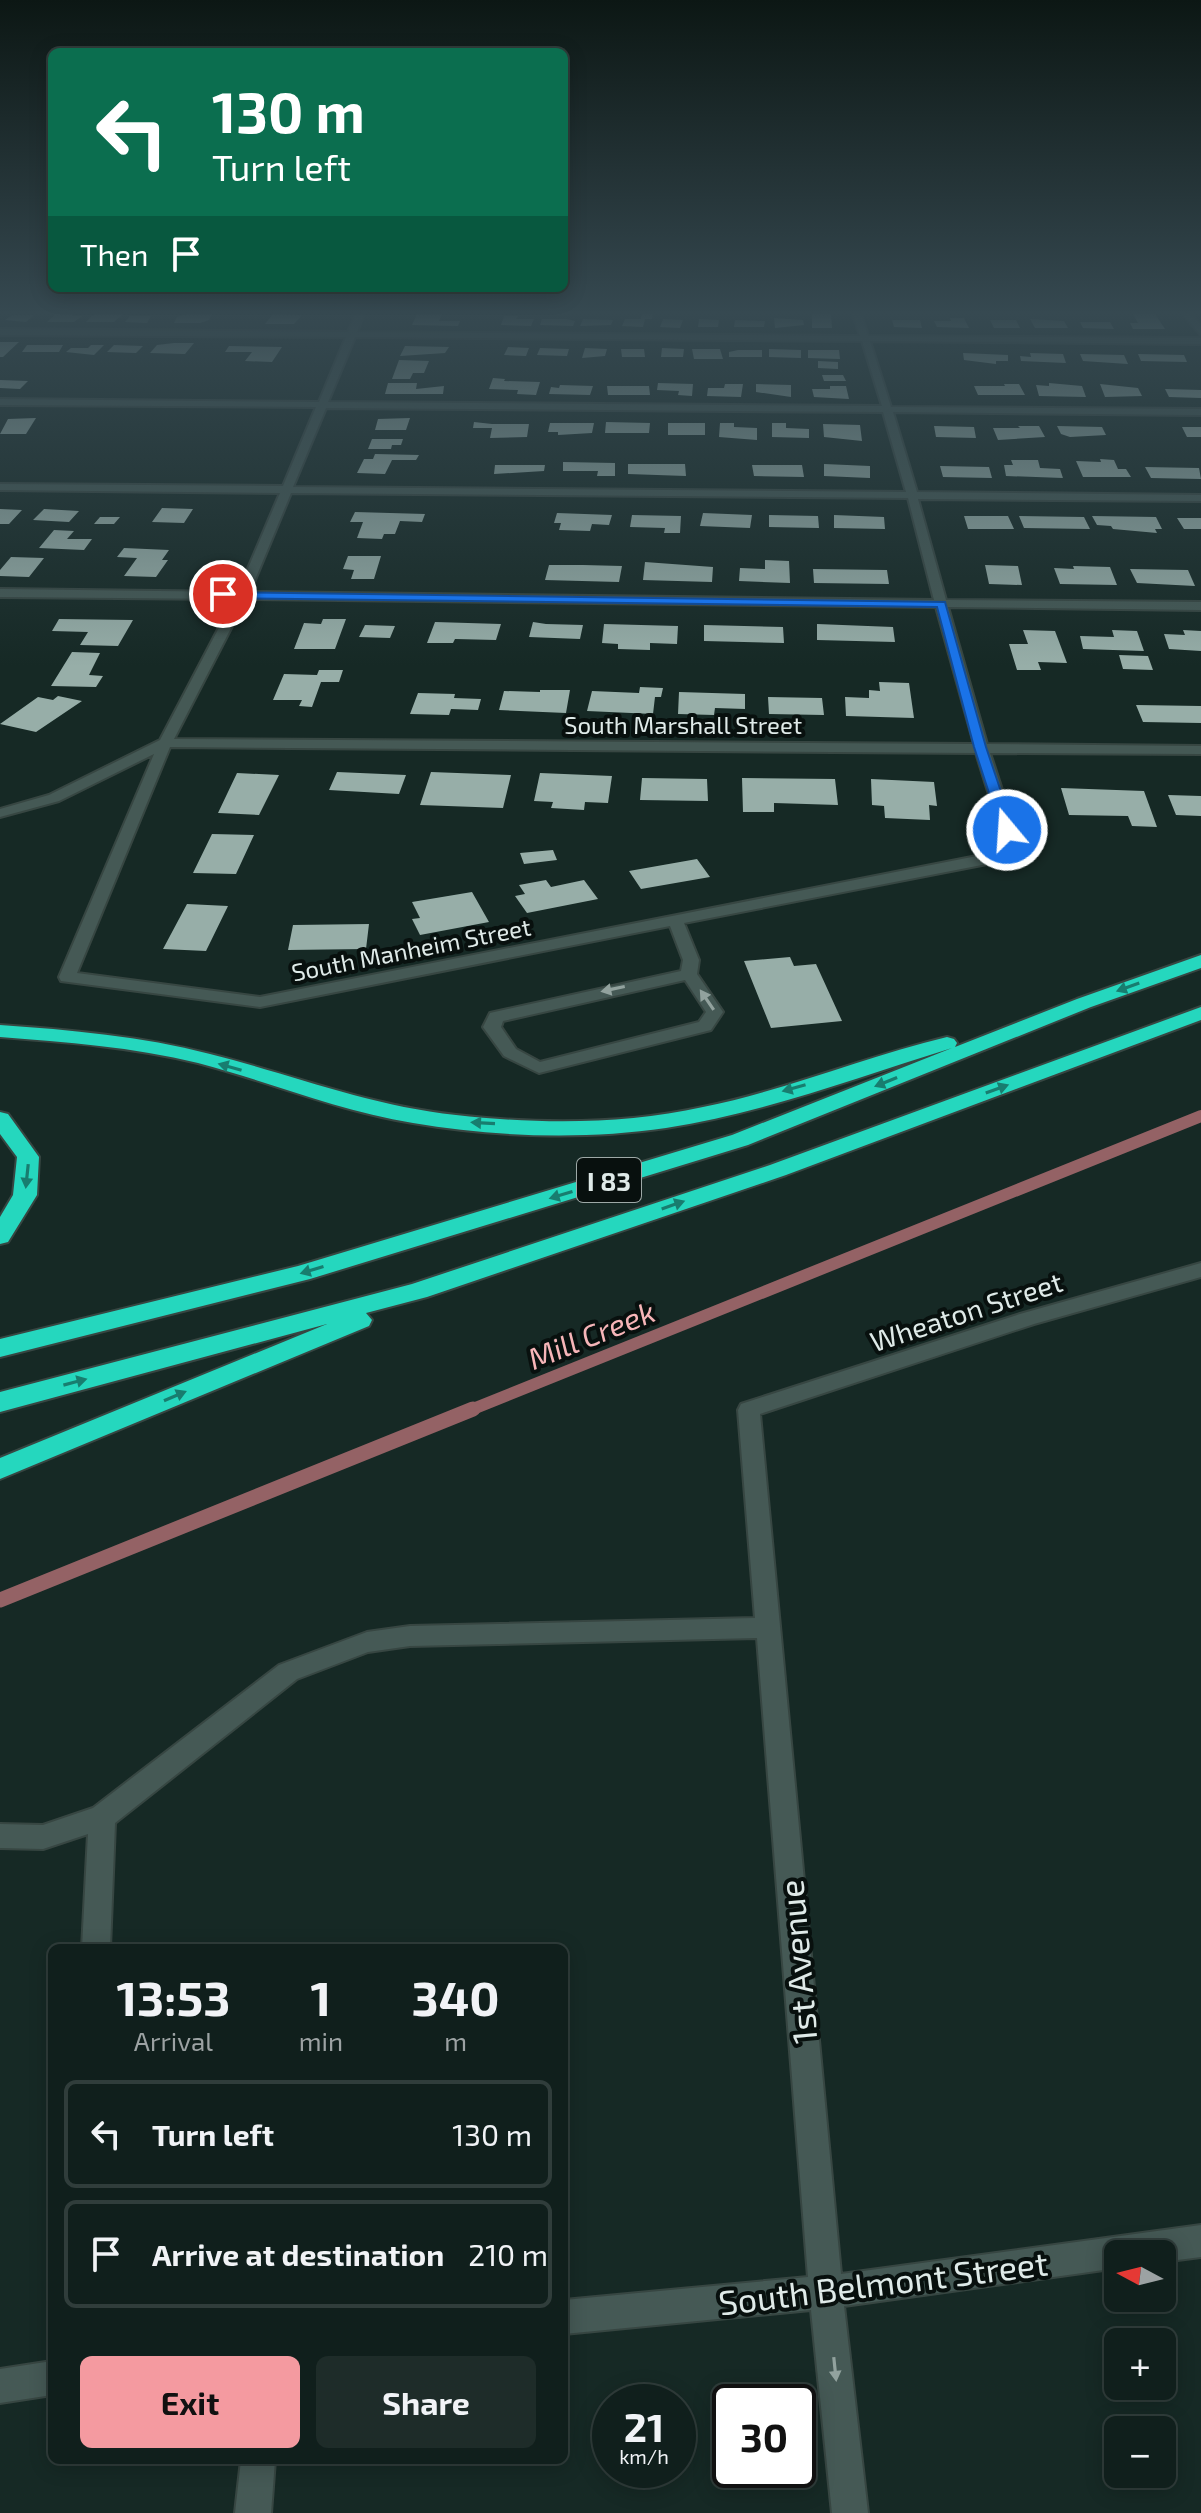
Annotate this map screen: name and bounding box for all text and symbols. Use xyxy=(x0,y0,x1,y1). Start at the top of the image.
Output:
text: 130 m xyxy=(212,77,365,144)
icon: left xyxy=(80,80,184,184)
text: Turn left xyxy=(212,145,351,188)
icon: arrive xyxy=(164,232,208,276)
text: Then xyxy=(80,236,148,272)
pin xyxy=(189,560,257,628)
icon: arrive xyxy=(201,572,245,616)
street label: South Marshall Street xyxy=(564,710,802,739)
position arrow xyxy=(965,788,1049,872)
street label: South Manheim Street xyxy=(289,912,533,986)
one-way arrow xyxy=(1115,982,1139,994)
one-way arrow xyxy=(600,983,625,996)
one-way arrow xyxy=(700,989,715,1010)
one-way arrow xyxy=(217,1060,241,1073)
one-way arrow xyxy=(874,1076,898,1089)
one-way arrow xyxy=(781,1082,805,1095)
one-way arrow xyxy=(985,1082,1009,1095)
one-way arrow xyxy=(470,1116,495,1129)
road number: I 83 xyxy=(577,1158,641,1202)
one-way arrow xyxy=(20,1164,33,1189)
one-way arrow xyxy=(548,1189,572,1202)
one-way arrow xyxy=(662,1199,686,1211)
one-way arrow xyxy=(300,1264,324,1277)
street label: Wheaton Street xyxy=(866,1264,1066,1358)
water label: Mill Creek xyxy=(522,1292,660,1376)
one-way arrow xyxy=(63,1376,88,1388)
one-way arrow xyxy=(163,1389,187,1402)
street label: 1st Avenue xyxy=(769,1878,825,2046)
text: 13:53 xyxy=(116,1968,230,2026)
text: 1 xyxy=(311,1968,331,2026)
text: 340 xyxy=(411,1968,500,2026)
text: Arrival xyxy=(134,2025,213,2056)
text: min xyxy=(299,2025,343,2056)
text: m xyxy=(444,2025,467,2056)
icon: left xyxy=(84,2112,128,2156)
text: Turn left xyxy=(152,2116,274,2152)
text: 130 m xyxy=(452,2116,532,2152)
icon: arrive xyxy=(84,2232,128,2276)
text: Arrive at destination xyxy=(152,2236,444,2272)
text: 210 m xyxy=(468,2236,548,2272)
north arrow xyxy=(1104,2240,1176,2312)
map controls xyxy=(1104,2240,1176,2488)
street label: South Belmont Street xyxy=(716,2241,1050,2323)
button: + xyxy=(1104,2328,1176,2400)
button: Exit xyxy=(80,2356,300,2448)
button: Share xyxy=(316,2356,536,2448)
one-way arrow xyxy=(828,2357,841,2382)
speed limit sign: 30 xyxy=(712,2384,816,2488)
text: 21 xyxy=(624,2402,664,2450)
button: − xyxy=(1104,2416,1176,2488)
text: km/h xyxy=(619,2444,669,2468)

